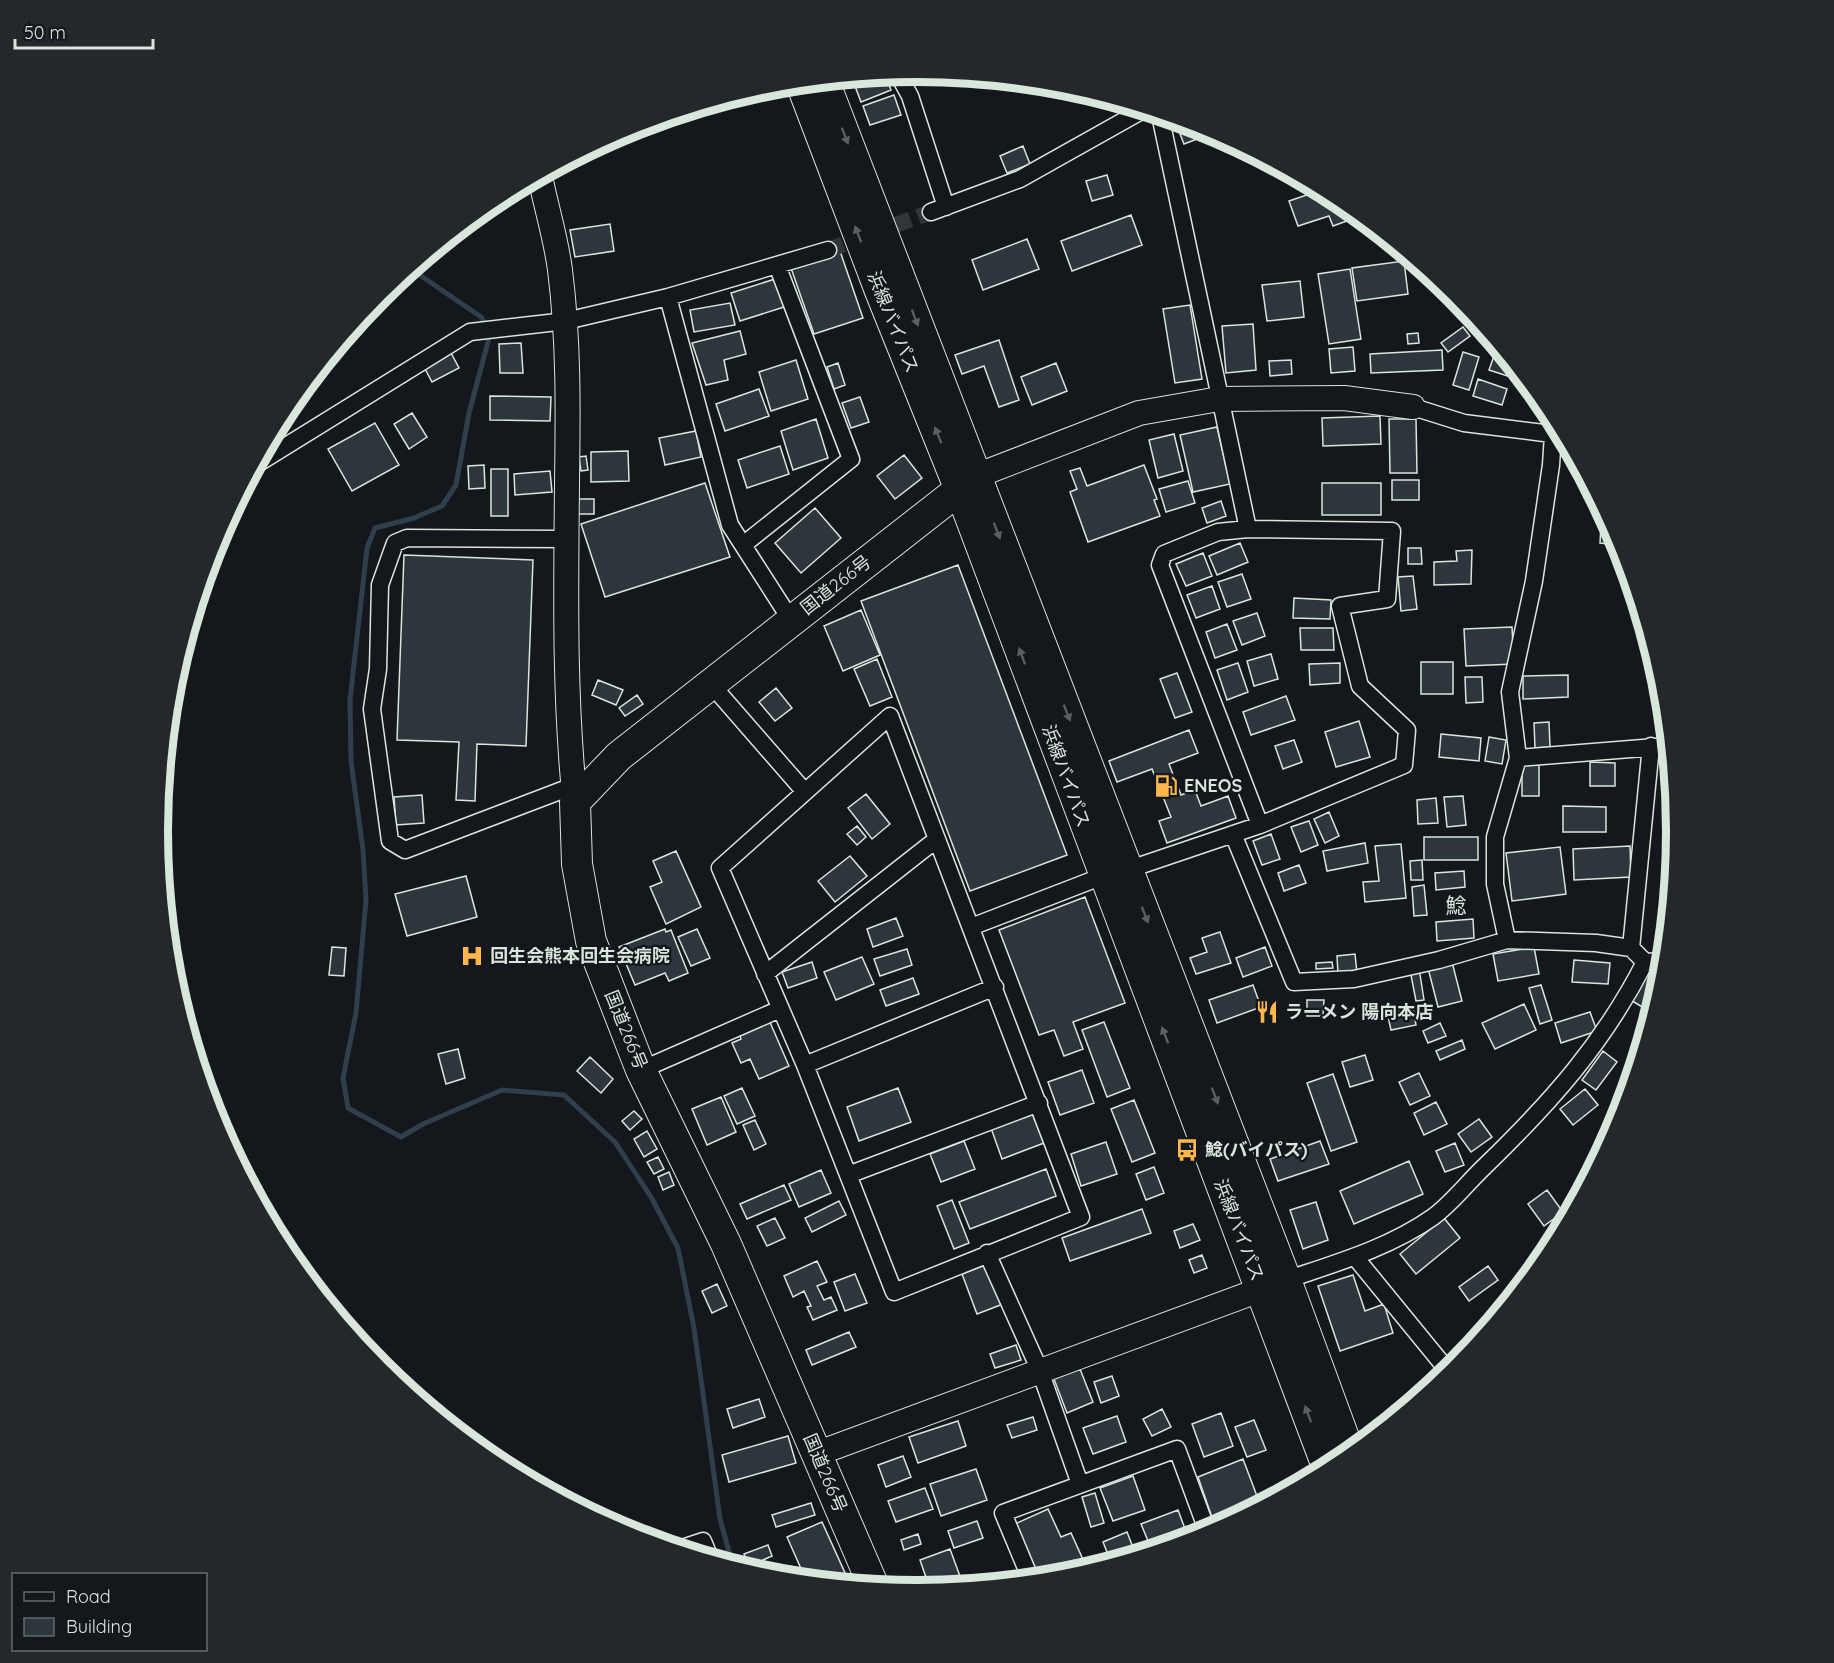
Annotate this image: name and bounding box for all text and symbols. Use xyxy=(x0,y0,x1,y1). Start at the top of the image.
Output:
scale bar xyxy=(15,12,153,50)
text: 50 m xyxy=(24,21,66,44)
one-way arrow xyxy=(841,127,850,145)
one-way arrow xyxy=(853,225,863,243)
street label: 浜線バイパス xyxy=(863,268,924,376)
one-way arrow xyxy=(911,309,920,327)
one-way arrow xyxy=(933,426,943,444)
one-way arrow xyxy=(993,522,1002,540)
street label: 国道266号 xyxy=(796,550,876,619)
one-way arrow xyxy=(1016,647,1026,665)
one-way arrow xyxy=(1063,704,1072,722)
street label: 浜線バイパス xyxy=(1037,721,1096,830)
fuel station icon: ENEOS xyxy=(1153,773,1179,799)
place label: ENEOS xyxy=(1184,774,1242,797)
district label: 鯰 xyxy=(1446,892,1467,918)
one-way arrow xyxy=(1140,906,1150,924)
hospital icon: 回生会熊本回生会病院 xyxy=(459,943,485,969)
place label: 回生会熊本回生会病院 xyxy=(490,944,670,967)
street label: 国道266号 xyxy=(600,987,653,1073)
restaurant icon: ラーメン 陽向本店 xyxy=(1254,999,1280,1025)
place label: ラーメン 陽向本店 xyxy=(1285,1000,1433,1023)
one-way arrow xyxy=(1159,1026,1169,1044)
one-way arrow xyxy=(1210,1088,1220,1106)
bus stop icon: 鯰(バイパス) xyxy=(1174,1137,1200,1163)
place label: 鯰(バイパス) xyxy=(1205,1138,1308,1161)
street label: 浜線バイパス xyxy=(1209,1175,1269,1284)
one-way arrow xyxy=(1303,1405,1312,1423)
street label: 国道266号 xyxy=(799,1430,852,1516)
legend xyxy=(12,1573,207,1651)
text: Road xyxy=(66,1585,111,1608)
text: Building xyxy=(66,1615,132,1638)

